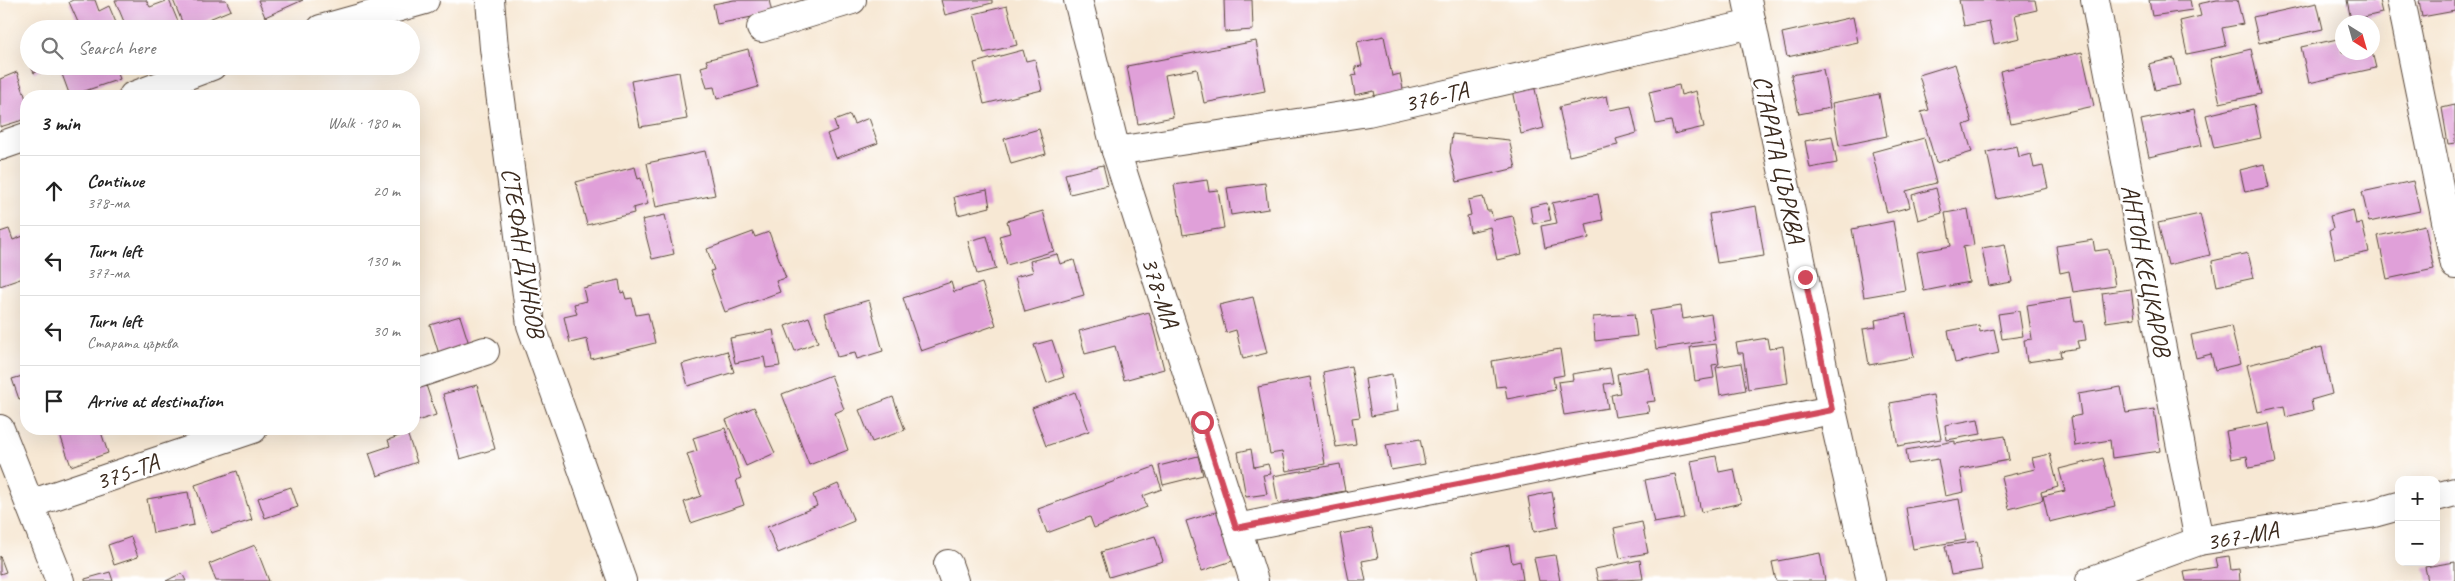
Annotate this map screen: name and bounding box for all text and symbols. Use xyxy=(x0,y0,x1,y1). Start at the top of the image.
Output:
north arrow xyxy=(2335,15,2380,60)
search box xyxy=(20,20,420,75)
icon: search xyxy=(38,34,66,62)
text: Search here xyxy=(78,36,155,60)
street label: СТАРАТА ЦЪРКВА xyxy=(1746,73,1813,247)
street label: 376-ТА xyxy=(1401,74,1473,120)
text: 3 min xyxy=(40,110,80,136)
text: Walk · 180 m xyxy=(328,113,400,133)
street label: СТЕФАН ДУНЬОВ xyxy=(494,165,553,342)
text: Continue xyxy=(87,169,144,193)
icon: ahead xyxy=(40,177,68,205)
text: 20 m xyxy=(373,181,400,201)
street label: АНТОН КЕЦКАРОВ xyxy=(2114,182,2179,362)
text: 378-ма xyxy=(87,193,129,213)
text: Turn left xyxy=(87,239,142,263)
icon: left xyxy=(40,247,68,275)
text: 130 m xyxy=(366,251,400,271)
street label: 378-МА xyxy=(1134,253,1187,333)
text: 377-ма xyxy=(87,263,129,283)
route end xyxy=(1794,266,1817,289)
text: Turn left xyxy=(87,309,142,333)
icon: left xyxy=(40,317,68,345)
text: 30 m xyxy=(373,321,400,341)
text: Старата църква xyxy=(87,333,178,353)
icon: arrive xyxy=(40,387,68,415)
text: Arrive at destination xyxy=(87,389,223,413)
route start xyxy=(1191,411,1214,434)
street label: 375-ТА xyxy=(92,446,164,498)
map controls xyxy=(2395,476,2440,566)
button: + xyxy=(2395,476,2440,521)
street label: 367-МА xyxy=(2204,514,2282,558)
button: − xyxy=(2395,521,2440,566)

